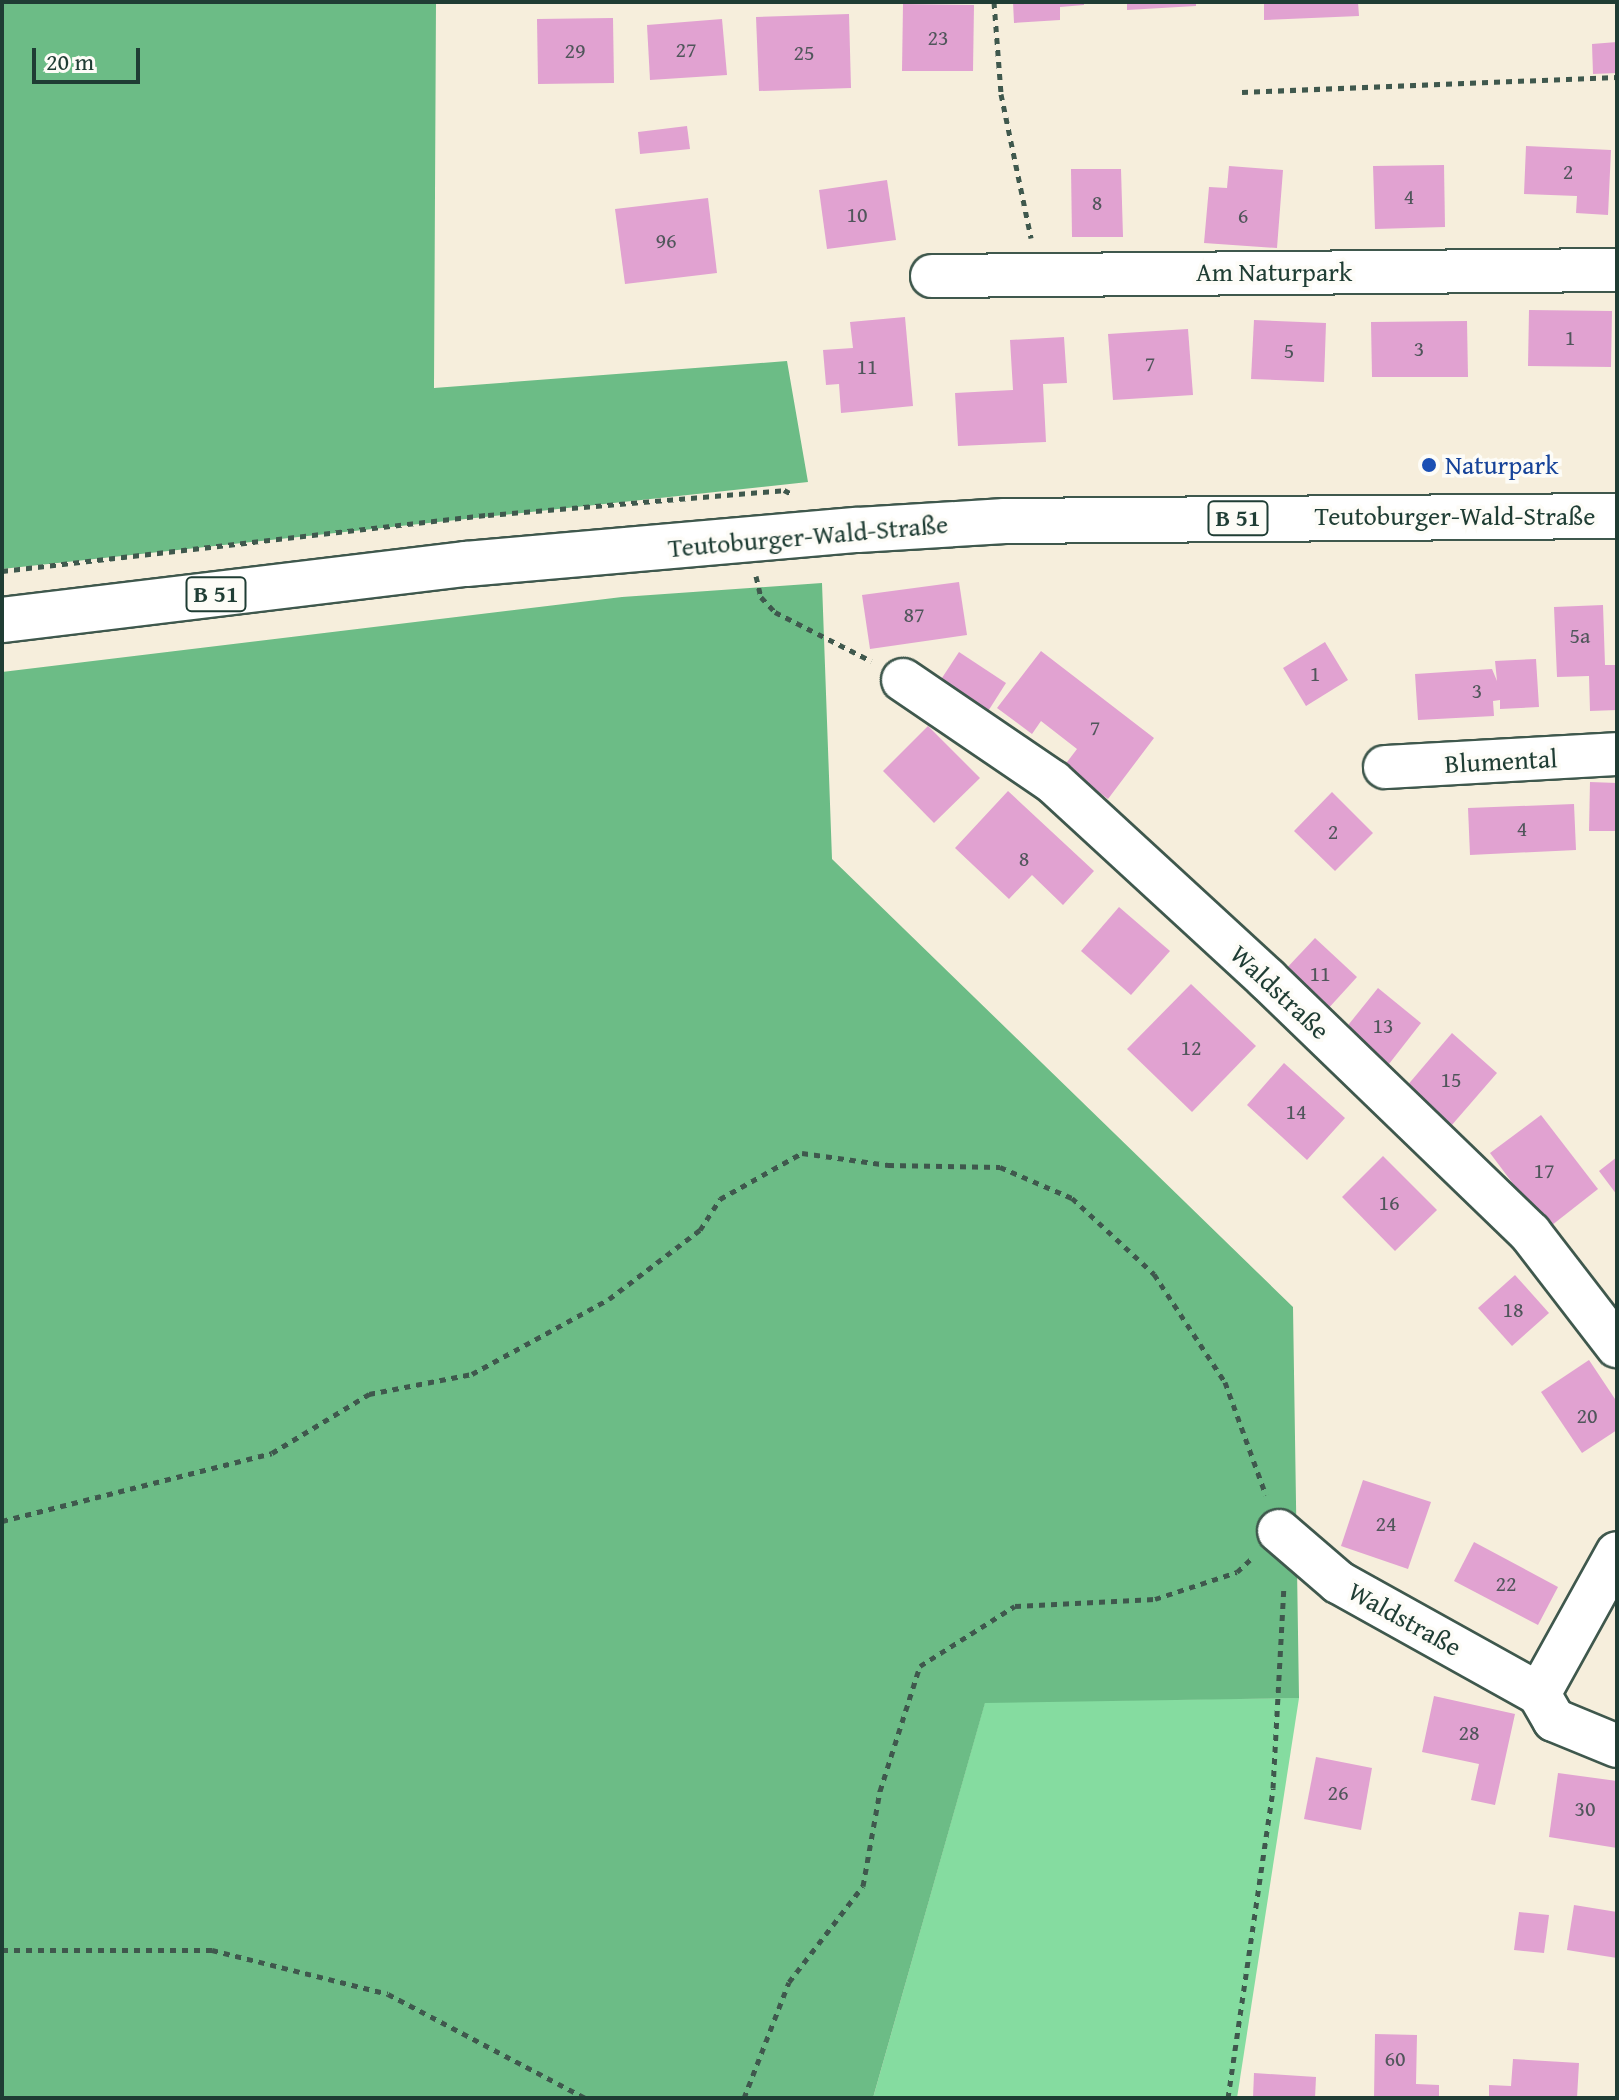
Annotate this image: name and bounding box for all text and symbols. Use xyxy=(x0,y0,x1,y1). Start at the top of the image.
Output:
house number: 23 xyxy=(927,25,949,51)
scale bar xyxy=(36,32,144,82)
house number: 27 xyxy=(675,37,697,63)
house number: 29 xyxy=(564,38,586,64)
house number: 25 xyxy=(793,40,815,66)
text: 20 m xyxy=(46,44,94,79)
house number: 2 xyxy=(1563,159,1573,185)
house number: 4 xyxy=(1404,184,1414,210)
house number: 8 xyxy=(1092,190,1102,216)
house number: 10 xyxy=(846,202,868,228)
house number: 6 xyxy=(1238,203,1248,229)
house number: 96 xyxy=(655,228,677,254)
street label: Am Naturpark xyxy=(1196,256,1352,288)
house number: 1 xyxy=(1565,325,1575,351)
house number: 3 xyxy=(1414,336,1424,362)
house number: 5 xyxy=(1284,338,1294,364)
house number: 7 xyxy=(1145,351,1155,377)
house number: 11 xyxy=(856,354,878,380)
place label: Naturpark xyxy=(1445,449,1558,481)
marker: Naturpark xyxy=(1420,456,1438,474)
road number: B 51 xyxy=(1206,498,1270,538)
street label: Teutoburger-Wald-Straße xyxy=(1315,500,1595,532)
street label: Teutoburger-Wald-Straße xyxy=(667,508,949,564)
road number: B 51 xyxy=(184,574,248,614)
house number: 87 xyxy=(903,602,925,628)
house number: 5a xyxy=(1570,623,1590,649)
house number: 1 xyxy=(1310,661,1320,687)
house number: 3 xyxy=(1472,678,1482,704)
house number: 7 xyxy=(1090,715,1100,741)
street label: Blumental xyxy=(1444,742,1558,780)
house number: 4 xyxy=(1517,816,1527,842)
house number: 2 xyxy=(1328,819,1338,845)
house number: 8 xyxy=(1019,846,1029,872)
street label: Waldstraße xyxy=(1224,938,1336,1046)
house number: 11 xyxy=(1309,961,1331,987)
house number: 13 xyxy=(1372,1013,1394,1039)
house number: 12 xyxy=(1180,1035,1202,1061)
house number: 15 xyxy=(1440,1067,1462,1093)
house number: 14 xyxy=(1285,1099,1307,1125)
house number: 17 xyxy=(1533,1158,1555,1184)
house number: 16 xyxy=(1378,1190,1400,1216)
house number: 18 xyxy=(1502,1297,1524,1323)
house number: 20 xyxy=(1576,1403,1598,1429)
house number: 24 xyxy=(1375,1511,1397,1537)
house number: 22 xyxy=(1495,1571,1517,1597)
street label: Waldstraße xyxy=(1343,1575,1467,1663)
house number: 28 xyxy=(1458,1720,1480,1746)
house number: 26 xyxy=(1327,1780,1349,1806)
house number: 30 xyxy=(1574,1796,1596,1822)
house number: 60 xyxy=(1384,2046,1406,2072)

